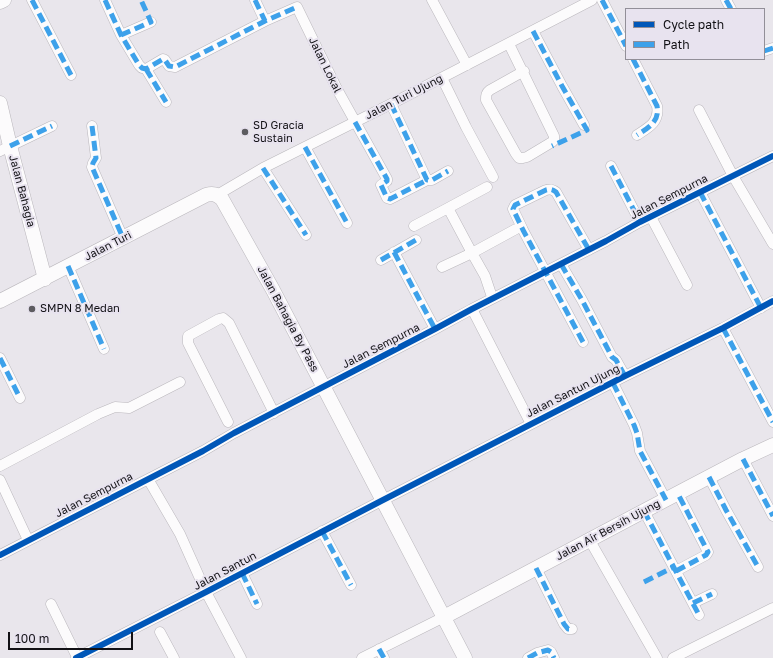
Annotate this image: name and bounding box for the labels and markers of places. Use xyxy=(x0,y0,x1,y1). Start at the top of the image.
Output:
place label: SD Gracia Sustain xyxy=(253,119,304,145)
marker: SD Gracia Sustain xyxy=(240,127,250,137)
place label: SMPN 8 Medan xyxy=(40,302,120,316)
marker: SMPN 8 Medan xyxy=(27,304,37,314)

